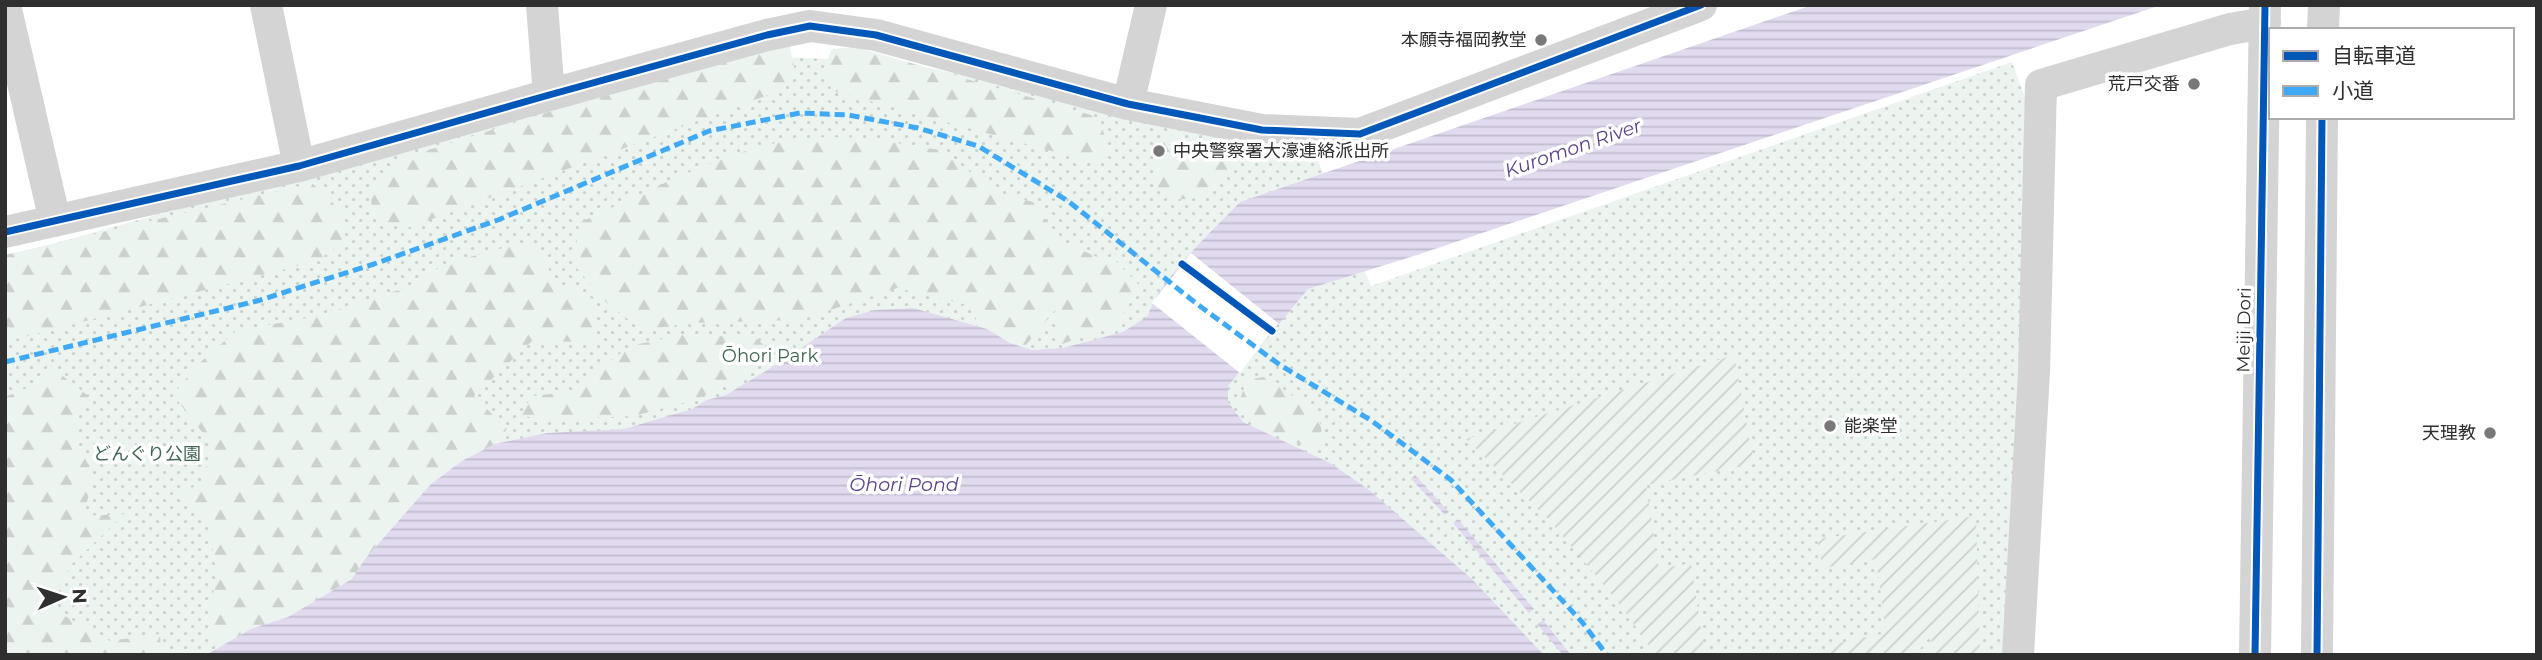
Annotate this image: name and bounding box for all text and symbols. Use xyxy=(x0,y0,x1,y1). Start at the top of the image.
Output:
legend xyxy=(2269,28,2514,119)
place label: 本願寺福岡教堂 xyxy=(1401,29,1527,51)
marker: 本願寺福岡教堂 xyxy=(1533,32,1549,48)
text: 自転車道 xyxy=(2332,43,2416,68)
place label: 荒戸交番 xyxy=(2108,73,2180,95)
marker: 荒戸交番 xyxy=(2186,76,2202,92)
text: 小道 xyxy=(2332,78,2374,103)
water label: Kuromon River xyxy=(1502,114,1645,182)
place label: 中央警察署大濠連絡派出所 xyxy=(1173,140,1389,162)
marker: 中央警察署大濠連絡派出所 xyxy=(1151,143,1167,159)
street label: Meiji Dori xyxy=(2232,287,2256,373)
park label: Ōhori Park xyxy=(722,345,818,367)
place label: 能楽堂 xyxy=(1844,415,1898,437)
marker: 能楽堂 xyxy=(1822,418,1838,434)
place label: 天理教 xyxy=(2422,422,2476,444)
marker: 天理教 xyxy=(2482,425,2498,441)
park label: どんぐり公園 xyxy=(93,443,201,465)
water label: Ōhori Pond xyxy=(849,473,959,496)
north arrow xyxy=(28,562,98,632)
text: N xyxy=(68,588,91,604)

